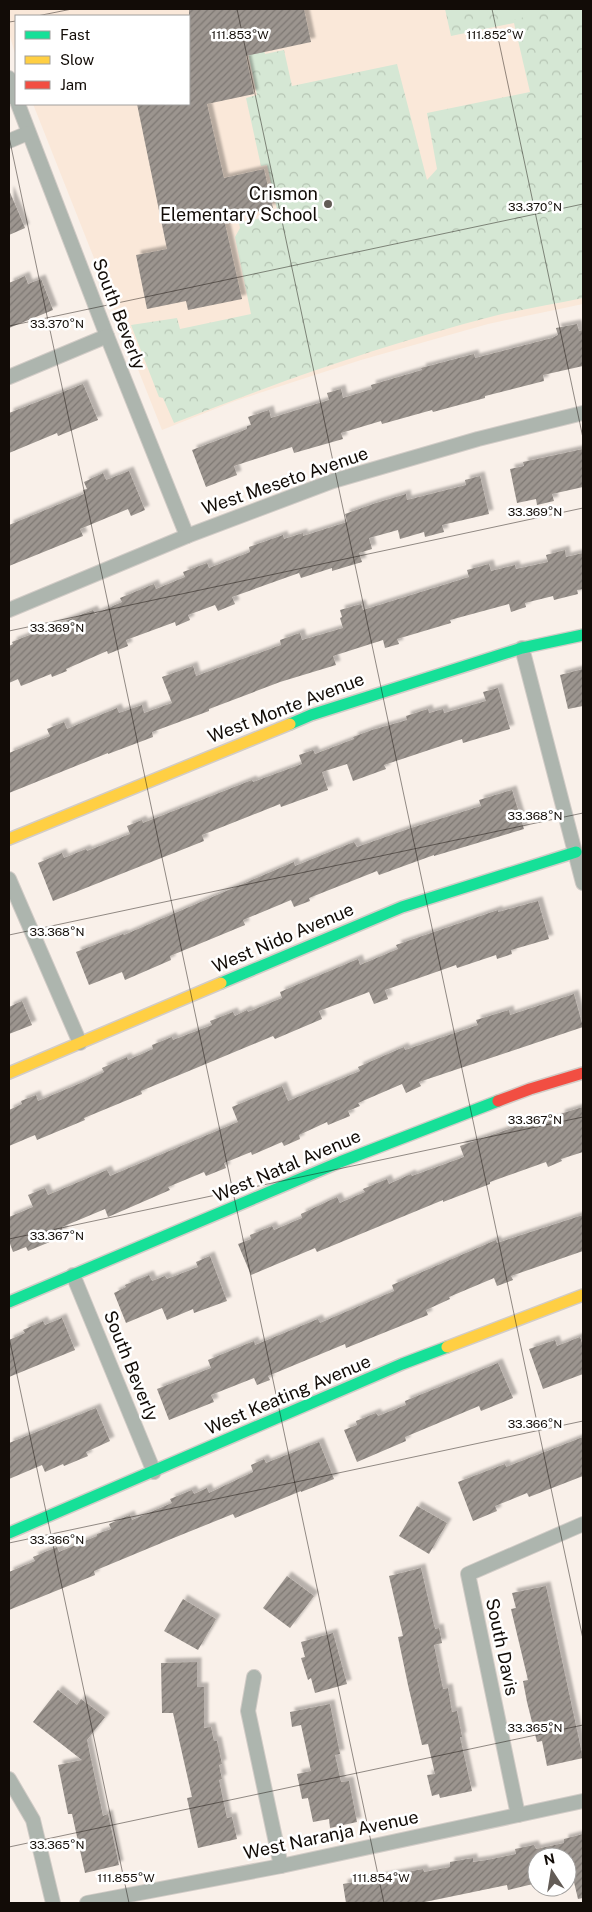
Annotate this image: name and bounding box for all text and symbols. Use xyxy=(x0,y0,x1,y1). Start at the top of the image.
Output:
legend xyxy=(15,15,190,105)
text: Fast xyxy=(60,26,90,43)
text: 111.853°W xyxy=(211,28,269,42)
text: 111.852°W xyxy=(467,28,524,42)
text: Slow xyxy=(60,51,95,68)
text: Jam xyxy=(60,76,87,93)
place label: Crismon Elementary School xyxy=(160,183,318,225)
marker: Crismon Elementary School xyxy=(322,198,334,210)
text: 33.370°N xyxy=(508,200,562,214)
street label: South Beverly xyxy=(89,255,150,373)
text: 33.370°N xyxy=(30,317,84,331)
street label: West Meseto Avenue xyxy=(199,442,371,519)
text: 33.369°N xyxy=(508,505,562,519)
text: 33.369°N xyxy=(30,621,84,635)
street label: West Monte Avenue xyxy=(205,668,367,747)
text: 33.368°N xyxy=(508,809,563,823)
street label: West Nido Avenue xyxy=(209,898,357,977)
text: 33.368°N xyxy=(30,925,85,939)
text: 33.367°N xyxy=(508,1113,562,1127)
street label: West Natal Avenue xyxy=(210,1125,364,1206)
text: 33.367°N xyxy=(30,1229,84,1243)
street label: South Beverly xyxy=(100,1307,163,1425)
street label: West Keating Avenue xyxy=(202,1350,374,1439)
text: 33.366°N xyxy=(508,1417,562,1431)
text: 33.366°N xyxy=(30,1533,84,1547)
street label: South Davis xyxy=(482,1596,523,1698)
text: 33.365°N xyxy=(508,1721,562,1735)
street label: West Naranja Avenue xyxy=(242,1806,420,1863)
text: 33.365°N xyxy=(30,1838,84,1852)
north arrow xyxy=(527,1847,577,1897)
text: N xyxy=(542,1850,556,1868)
text: 111.855°W xyxy=(97,1871,155,1885)
text: 111.854°W xyxy=(352,1871,410,1885)

